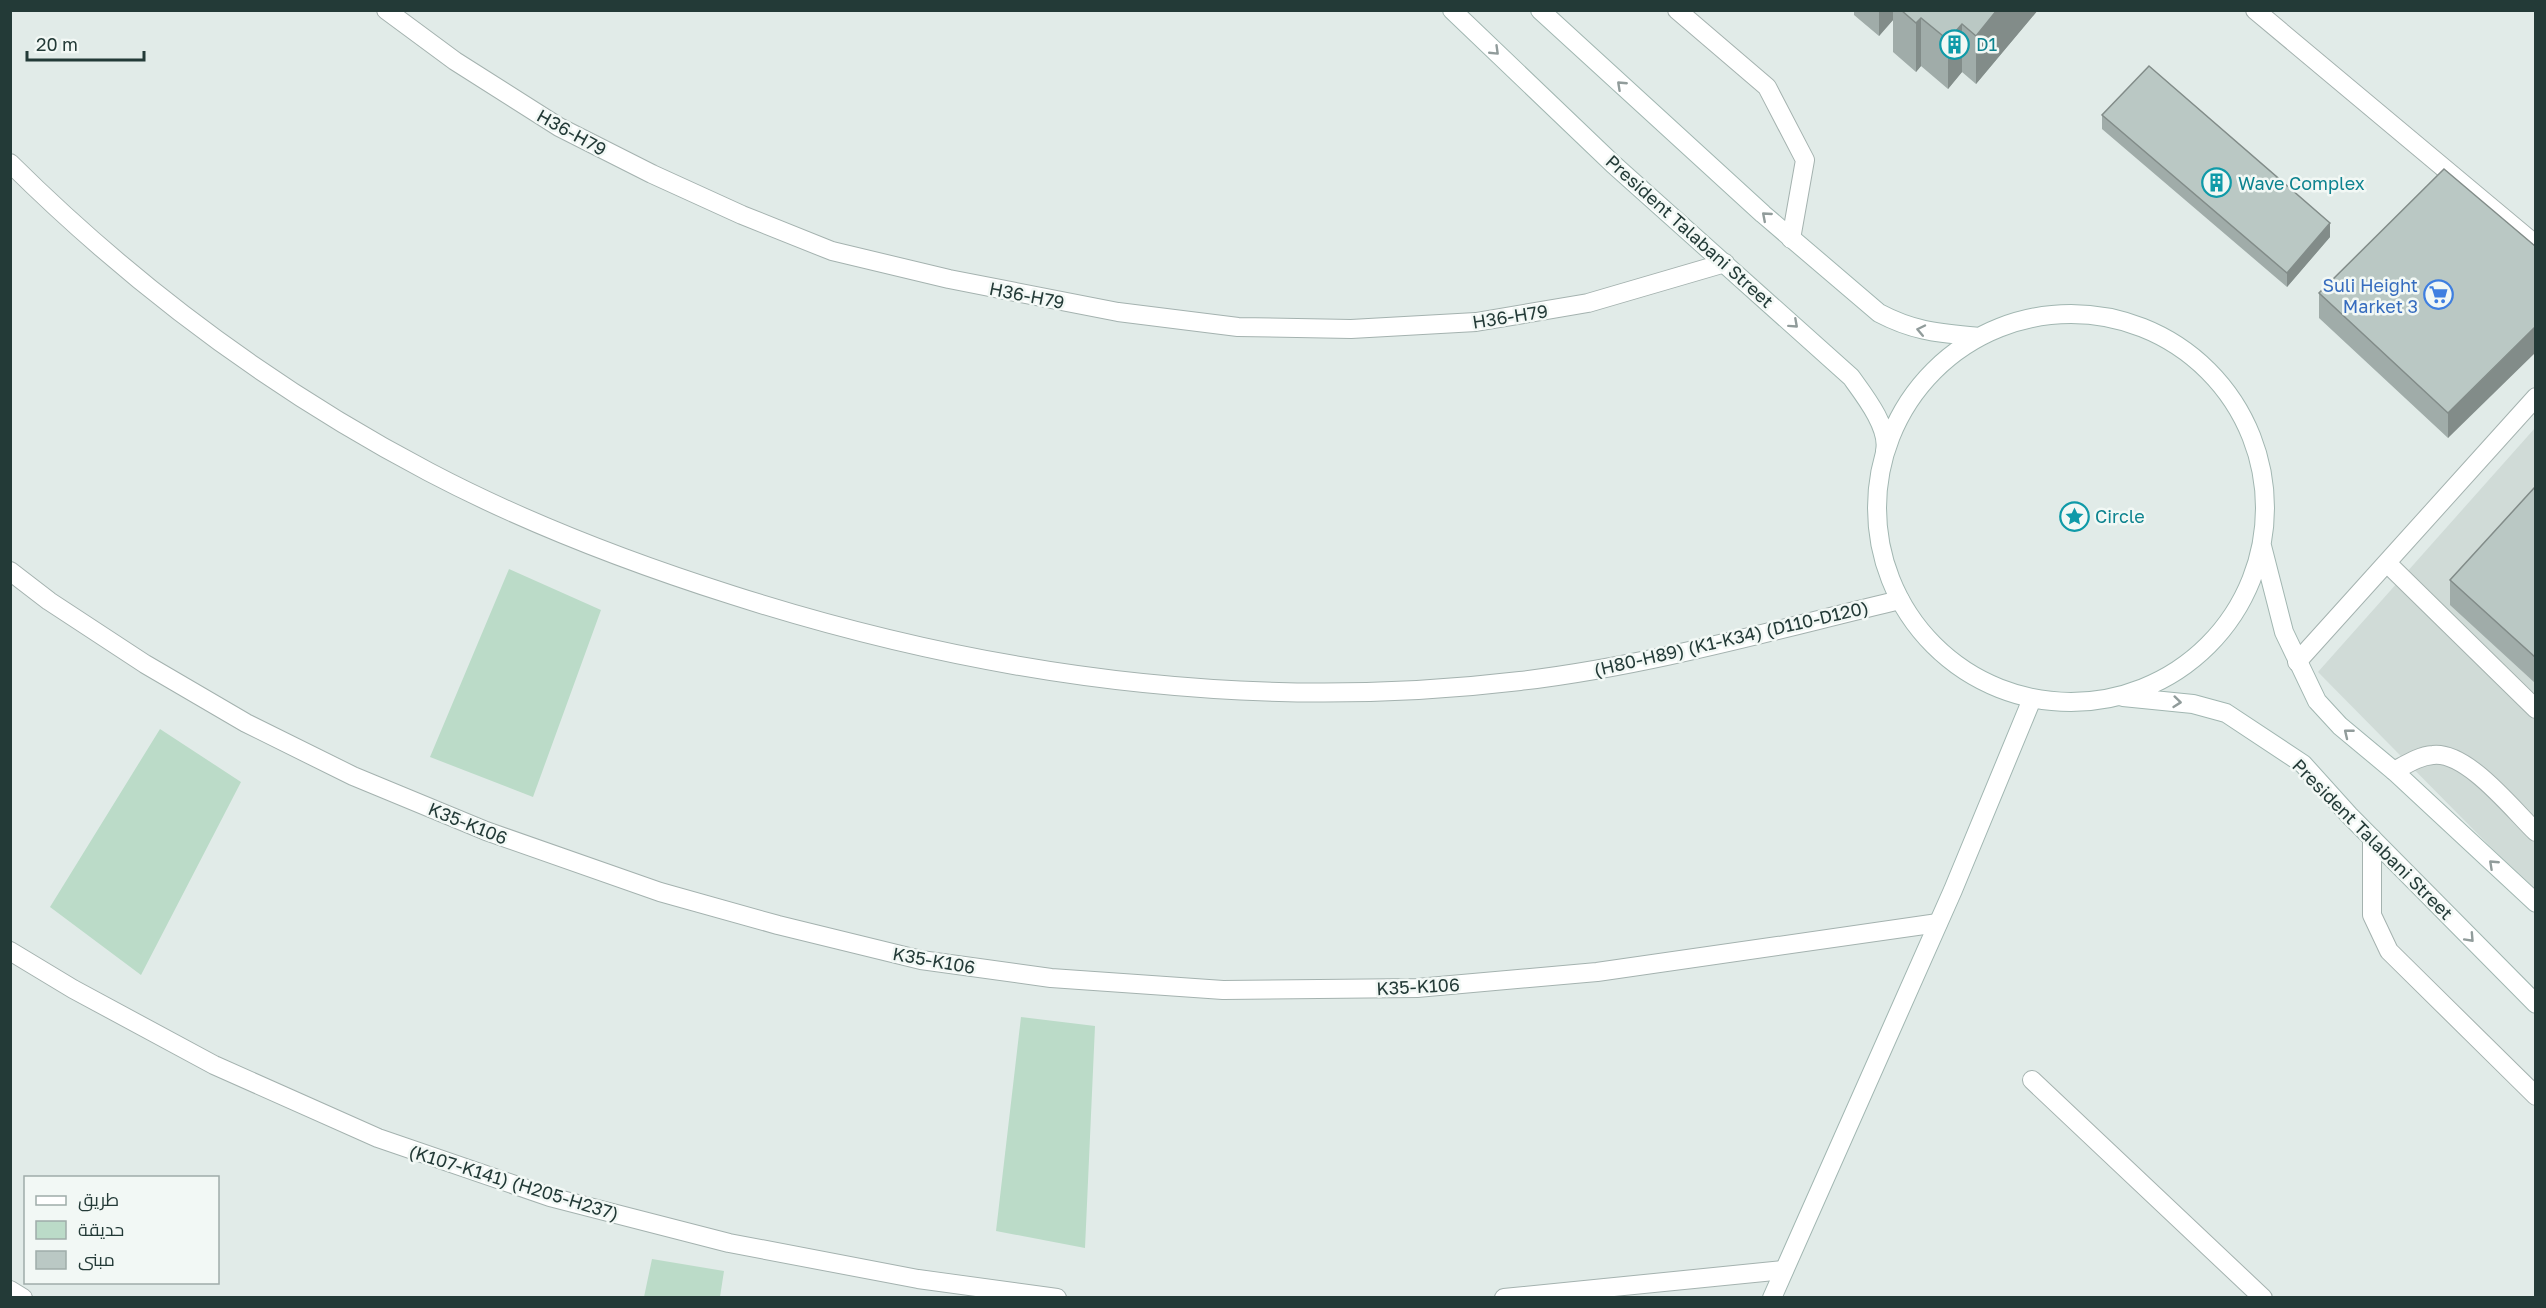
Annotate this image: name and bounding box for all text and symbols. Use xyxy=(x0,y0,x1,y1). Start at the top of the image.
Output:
scale bar xyxy=(27,24,144,62)
building icon: D1 xyxy=(1939,28,1971,60)
text: 20 m xyxy=(36,33,78,55)
place label: D1 xyxy=(1976,33,1998,55)
one-way arrow xyxy=(1487,43,1498,54)
one-way arrow xyxy=(1617,82,1628,93)
street label: H36-H79 xyxy=(533,104,611,160)
street label: President Talabani Street xyxy=(1602,150,1778,312)
building icon: Wave Complex xyxy=(2201,167,2233,199)
place label: Wave Complex xyxy=(2238,172,2365,194)
one-way arrow xyxy=(1762,212,1773,223)
place label: Suli Height Market 3 xyxy=(2322,274,2418,317)
street label: H36-H79 xyxy=(988,277,1066,313)
supermarket icon: Suli Height Market 3 xyxy=(2423,279,2455,311)
street label: H36-H79 xyxy=(1471,299,1549,333)
one-way arrow xyxy=(1787,317,1798,328)
one-way arrow xyxy=(1917,324,1927,337)
place icon: Circle xyxy=(2058,500,2090,532)
place label: Circle xyxy=(2095,505,2145,527)
street label: (H80-H89) (K1-K34) (D110-D120) xyxy=(1592,596,1870,680)
one-way arrow xyxy=(2172,695,2181,708)
one-way arrow xyxy=(2344,729,2355,740)
street label: President Talabani Street xyxy=(2288,754,2458,924)
street label: K35-K106 xyxy=(425,797,511,849)
one-way arrow xyxy=(2489,860,2500,871)
one-way arrow xyxy=(2462,931,2473,942)
street label: K35-K106 xyxy=(891,942,977,978)
street label: K35-K106 xyxy=(1376,973,1460,999)
street label: (K107-K141) (H205-H237) xyxy=(406,1140,622,1224)
legend xyxy=(24,1176,219,1284)
text: طريق xyxy=(78,1188,119,1212)
text: حديقة xyxy=(78,1218,124,1240)
text: مبنى xyxy=(78,1248,115,1271)

